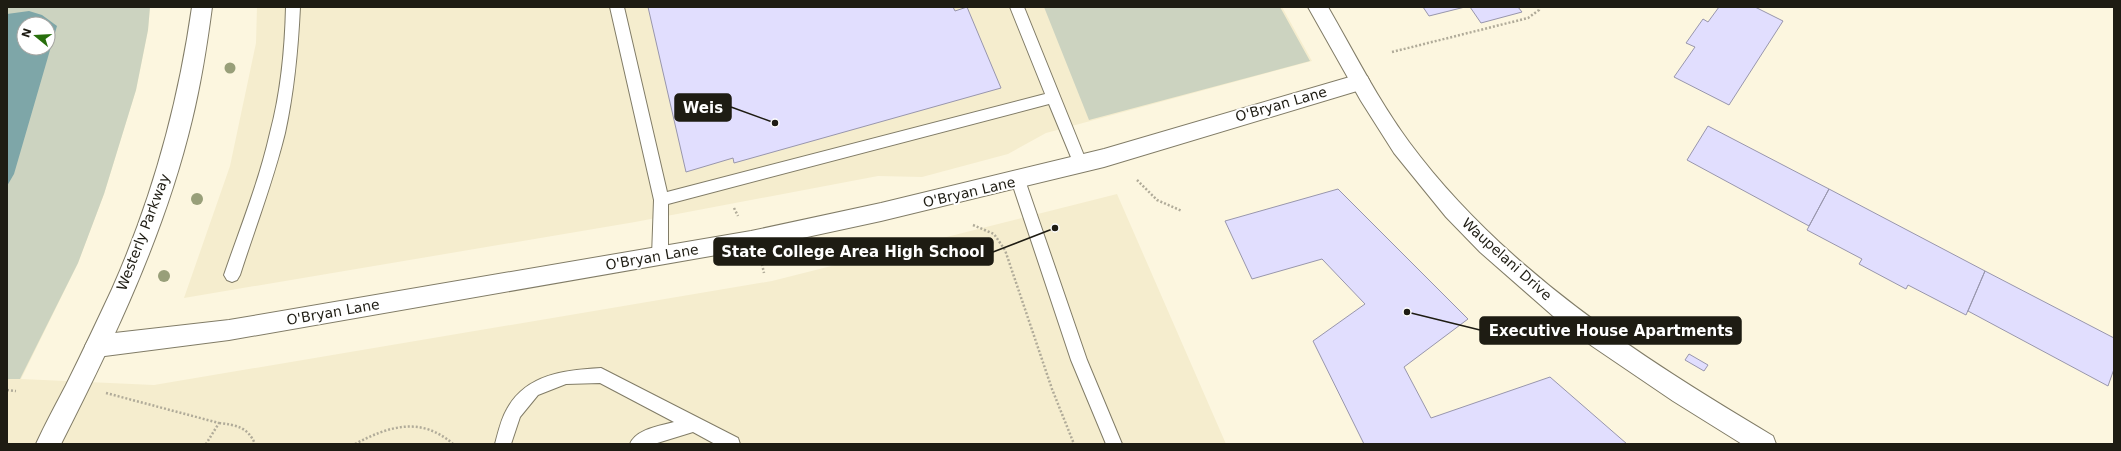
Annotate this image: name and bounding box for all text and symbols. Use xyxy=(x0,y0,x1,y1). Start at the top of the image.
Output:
north arrow xyxy=(16,16,56,56)
text: N xyxy=(19,27,35,39)
street label: O'Bryan Lane xyxy=(1233,83,1329,125)
callout: Weis xyxy=(675,94,731,121)
text: Weis xyxy=(683,99,723,117)
street label: Westerly Parkway xyxy=(113,171,173,293)
street label: O'Bryan Lane xyxy=(921,174,1017,210)
street label: Waupelani Drive xyxy=(1459,215,1555,303)
callout: State College Area High School xyxy=(714,238,993,265)
street label: O'Bryan Lane xyxy=(604,241,700,273)
text: State College Area High School xyxy=(721,243,985,261)
street label: O'Bryan Lane xyxy=(285,296,381,328)
callout: Executive House Apartments xyxy=(1480,317,1741,344)
text: Executive House Apartments xyxy=(1489,322,1733,340)

